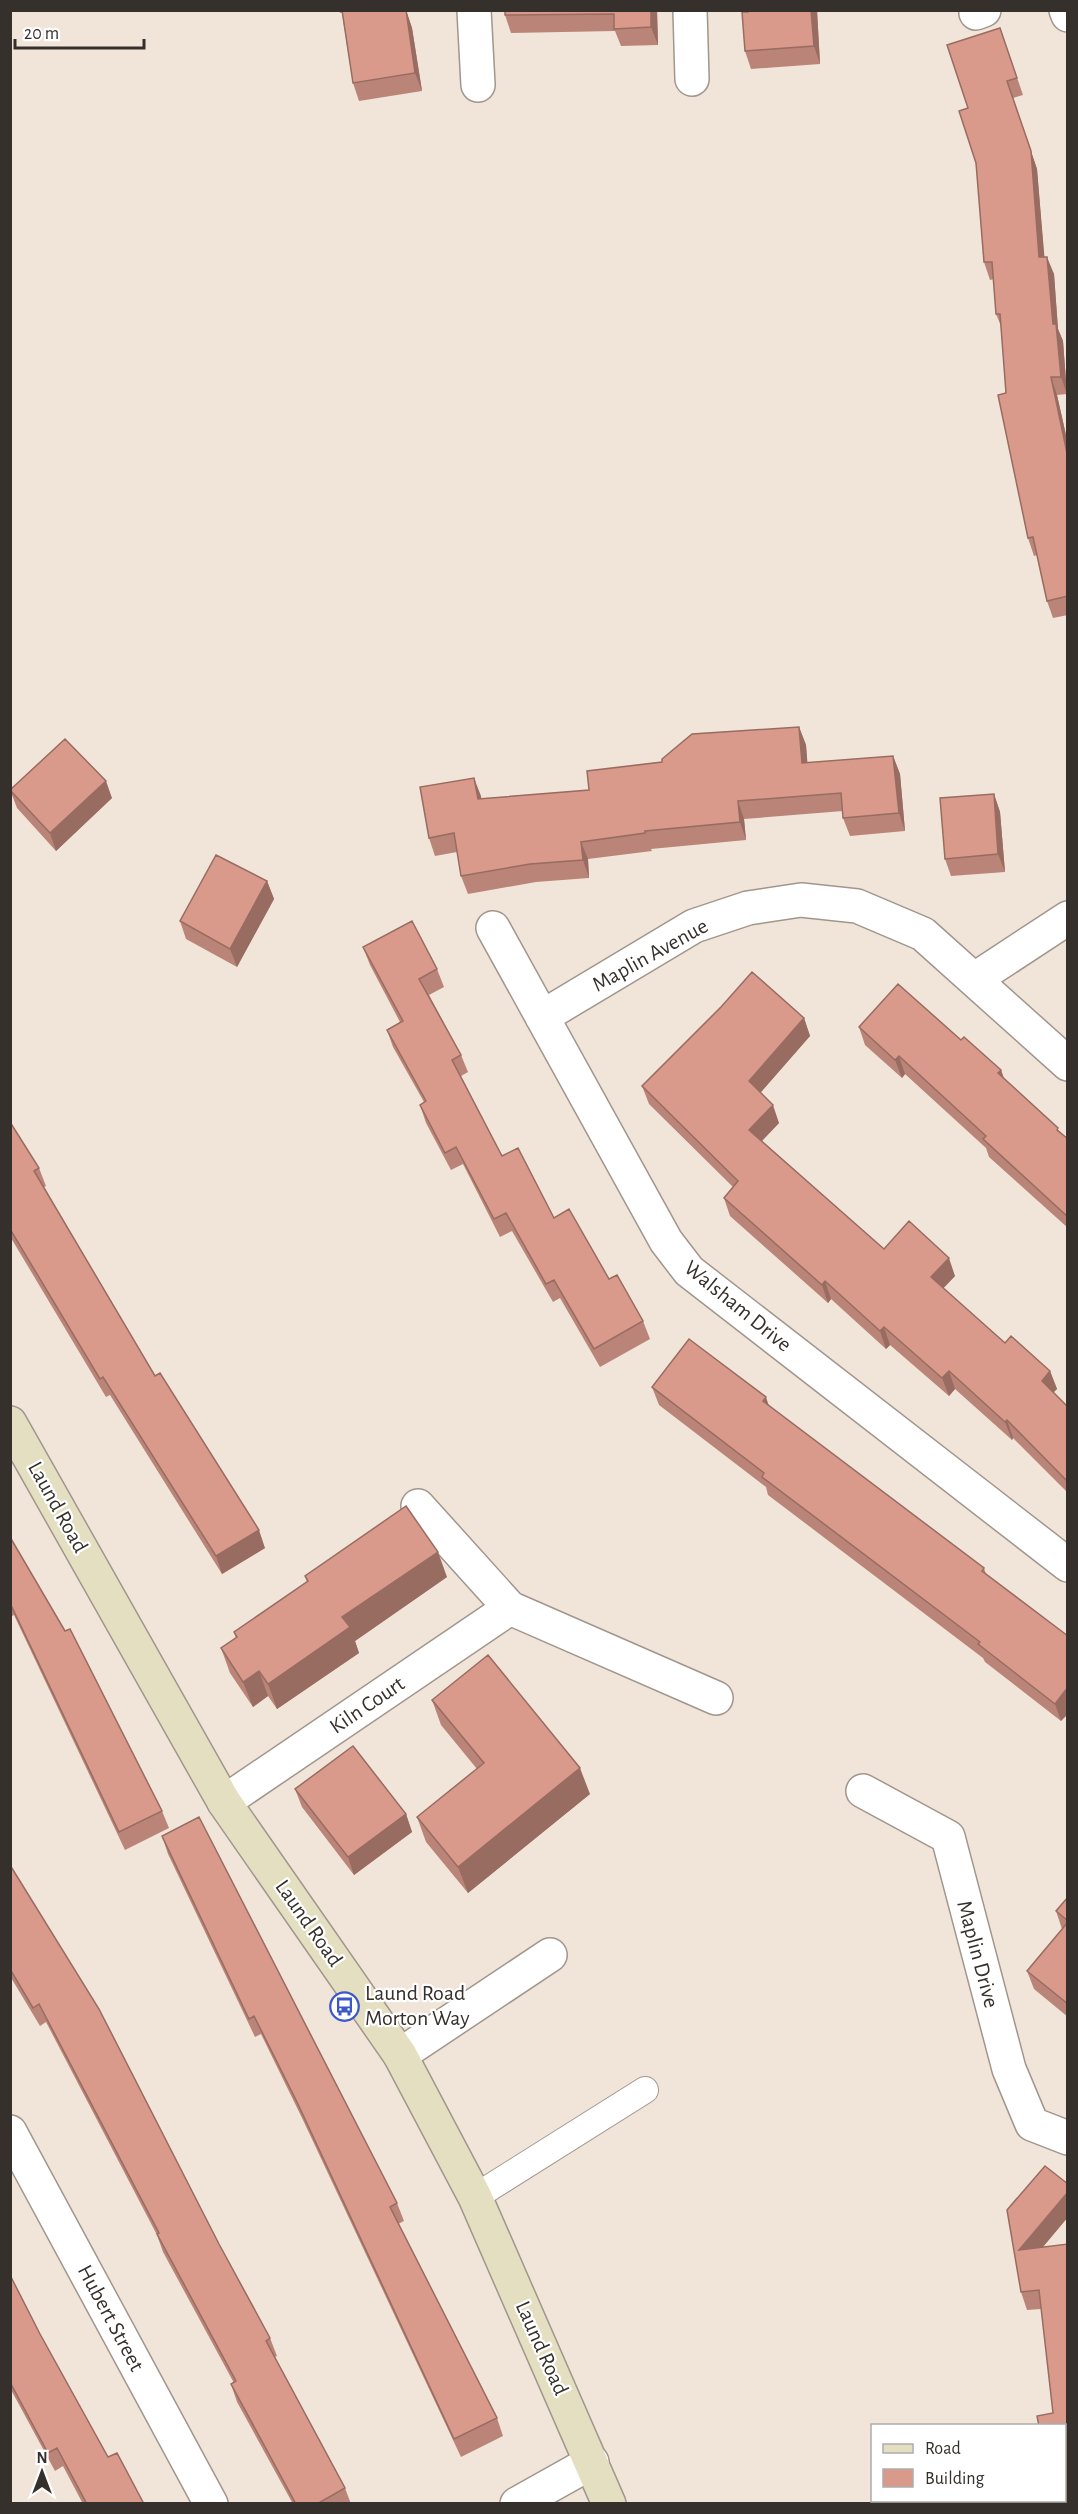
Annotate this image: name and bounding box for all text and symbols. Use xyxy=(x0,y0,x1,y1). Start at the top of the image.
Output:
scale bar xyxy=(15,12,144,50)
text: 20 m xyxy=(24,25,59,43)
street label: Maplin Avenue xyxy=(589,914,711,996)
street label: Walsham Drive xyxy=(680,1256,796,1356)
street label: Laund Road xyxy=(24,1458,92,1556)
street label: Kiln Court xyxy=(326,1672,408,1738)
street label: Laund Road xyxy=(271,1876,347,1970)
street label: Maplin Drive xyxy=(953,1898,1003,2010)
place label: Laund Road Morton Way xyxy=(365,1982,470,2029)
bus stop icon: Laund Road Morton Way xyxy=(328,1990,360,2022)
street label: Hubert Street xyxy=(74,2261,148,2375)
street label: Laund Road xyxy=(512,2298,572,2398)
legend xyxy=(871,2424,1066,2502)
text: Road xyxy=(925,2440,961,2458)
north arrow xyxy=(12,2442,72,2502)
text: N xyxy=(36,2450,48,2466)
text: Building xyxy=(925,2470,985,2488)

